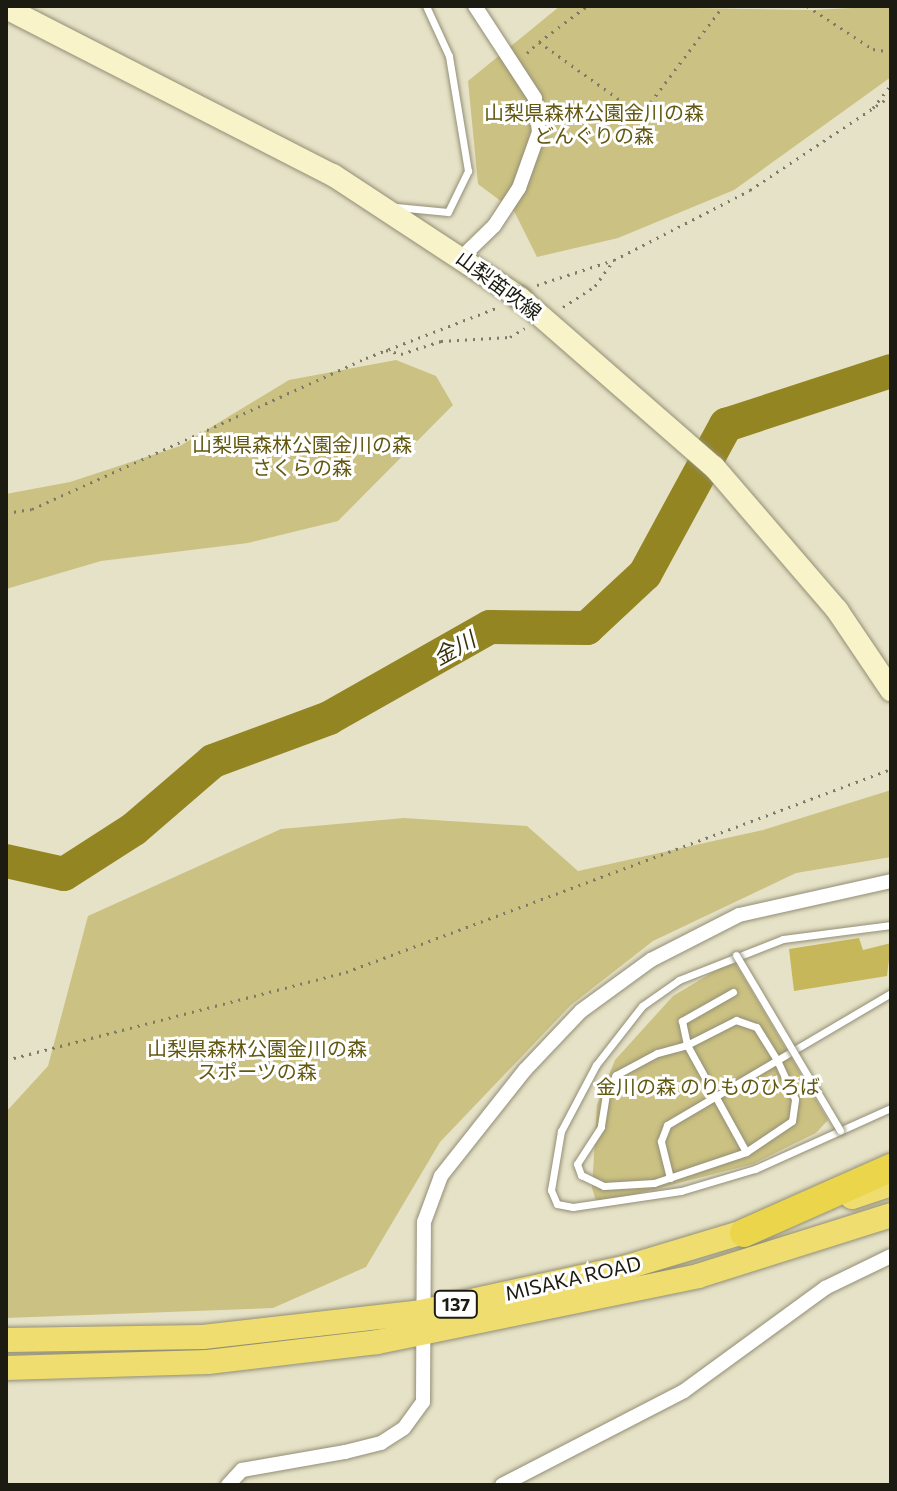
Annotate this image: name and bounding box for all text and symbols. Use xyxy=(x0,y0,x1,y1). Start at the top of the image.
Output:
park label: 山梨県森林公園金川の森 どんぐりの森 xyxy=(484,100,704,147)
street label: 山梨笛吹線 xyxy=(452,245,546,325)
park label: 山梨県森林公園金川の森 さくらの森 xyxy=(192,433,412,480)
water label: 金川 xyxy=(428,626,480,670)
park label: 山梨県森林公園金川の森 スポーツの森 xyxy=(147,1036,367,1083)
park label: 金川の森 のりものひろば xyxy=(596,1074,820,1098)
street label: MISAKA ROAD xyxy=(503,1251,643,1305)
road number: 137 xyxy=(432,1290,480,1318)

